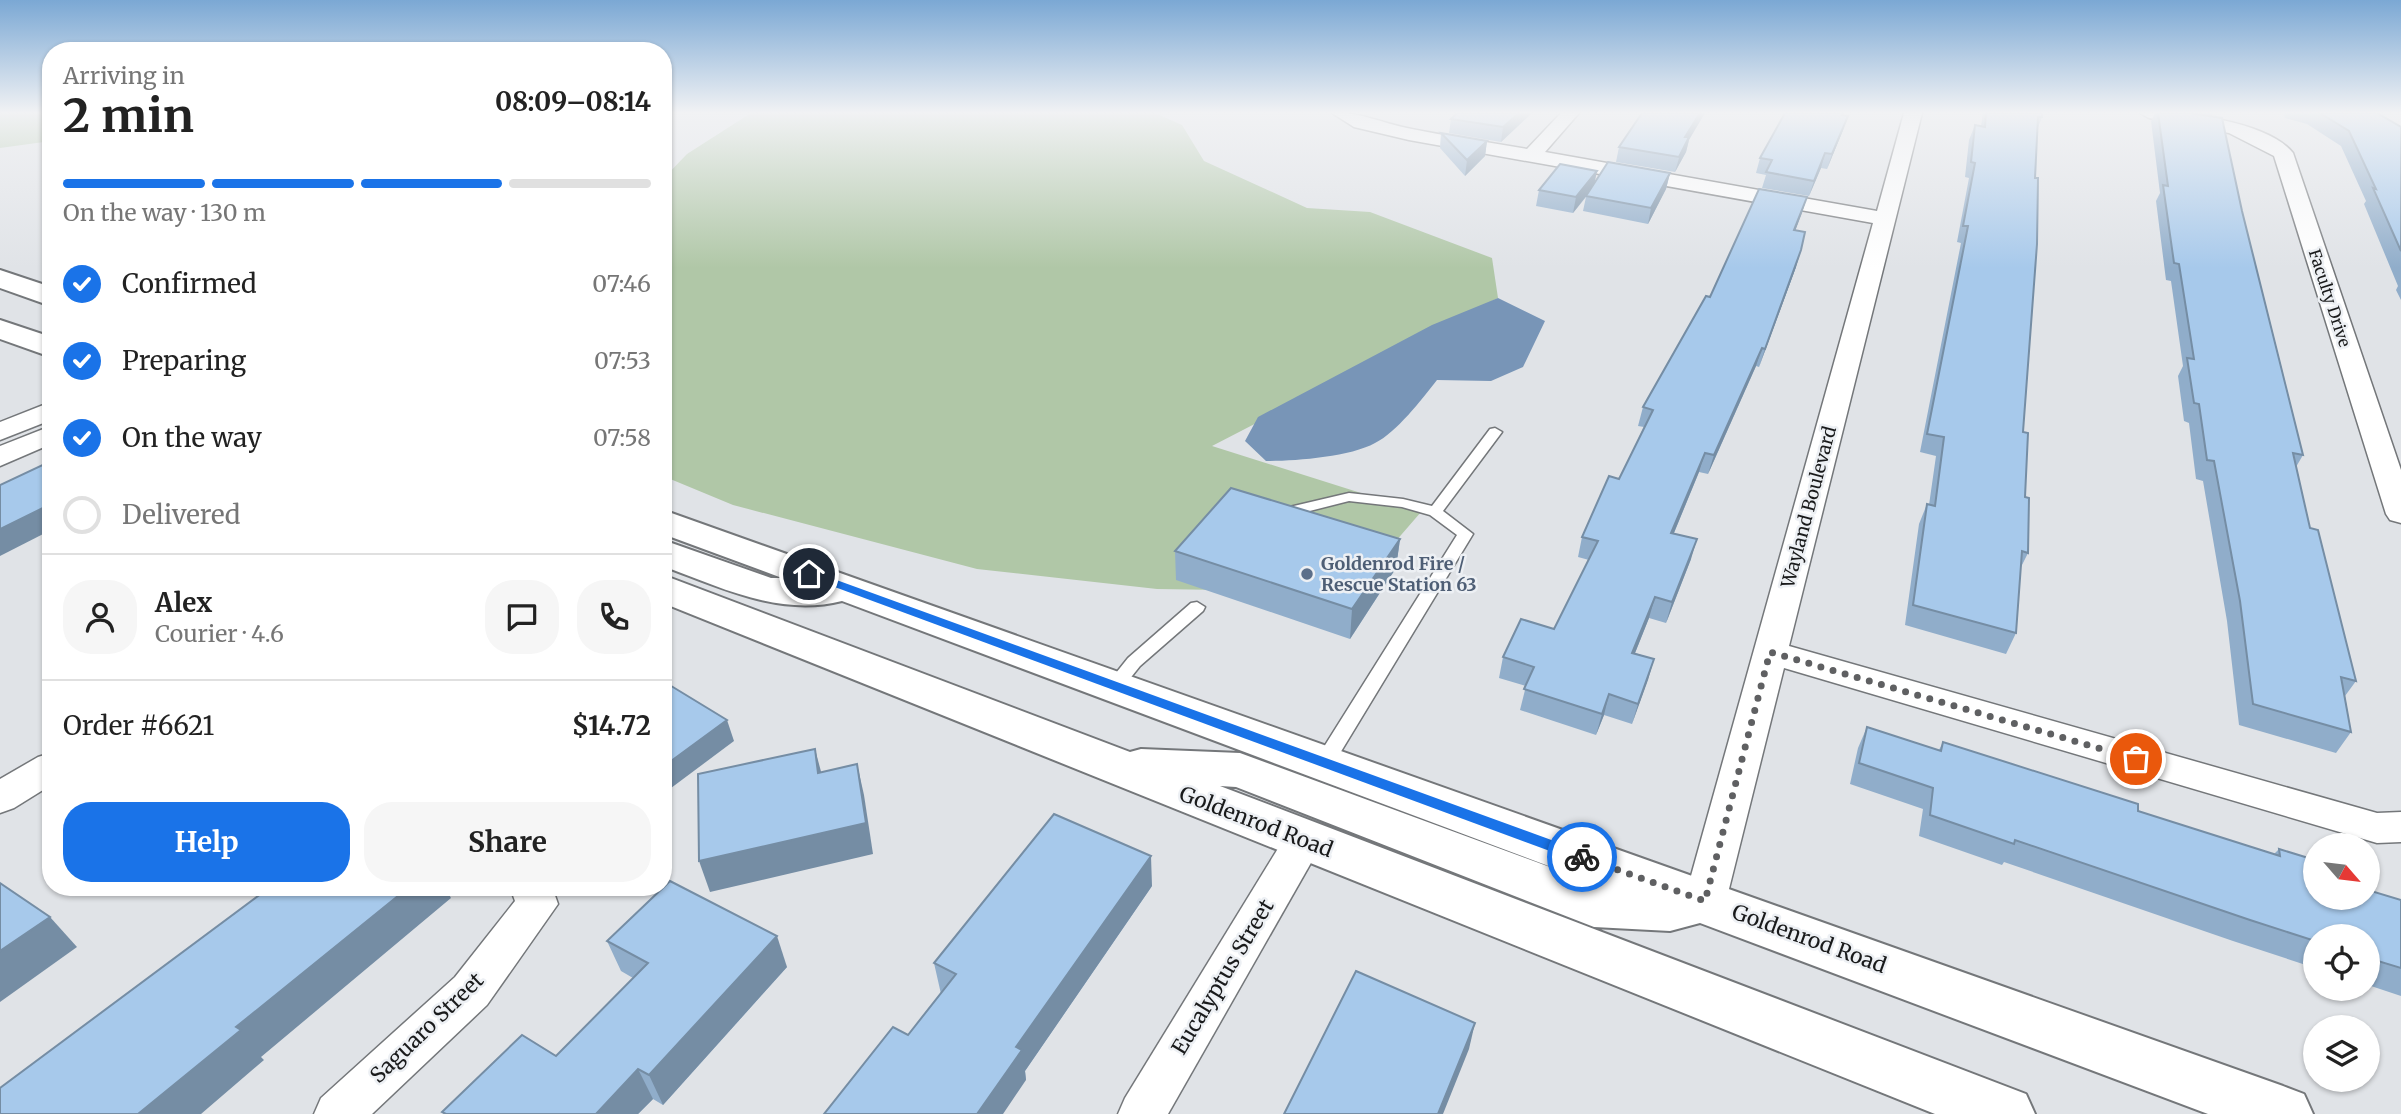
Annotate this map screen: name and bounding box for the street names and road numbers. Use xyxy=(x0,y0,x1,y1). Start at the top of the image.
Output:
street label: Faculty Drive xyxy=(2305,247,2355,349)
street label: Wayland Boulevard xyxy=(1776,423,1841,591)
street label: Goldenrod Road xyxy=(1176,780,1337,863)
street label: Eucalyptus Street xyxy=(1166,894,1280,1059)
street label: Goldenrod Road xyxy=(1728,898,1890,979)
street label: Saguaro Street xyxy=(364,967,489,1089)

